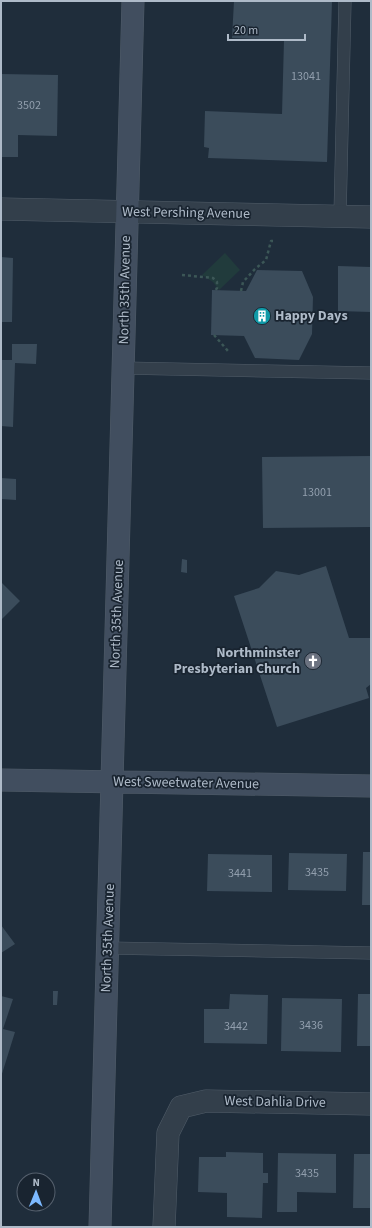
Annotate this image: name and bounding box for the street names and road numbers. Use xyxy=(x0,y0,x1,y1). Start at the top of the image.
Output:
street label: West Pershing Avenue xyxy=(122,202,250,224)
street label: North 35th Avenue xyxy=(114,235,136,345)
street label: North 35th Avenue xyxy=(105,559,129,669)
street label: West Sweetwater Avenue xyxy=(113,772,259,794)
street label: North 35th Avenue xyxy=(96,883,120,993)
street label: West Dahlia Drive xyxy=(224,1091,326,1113)

